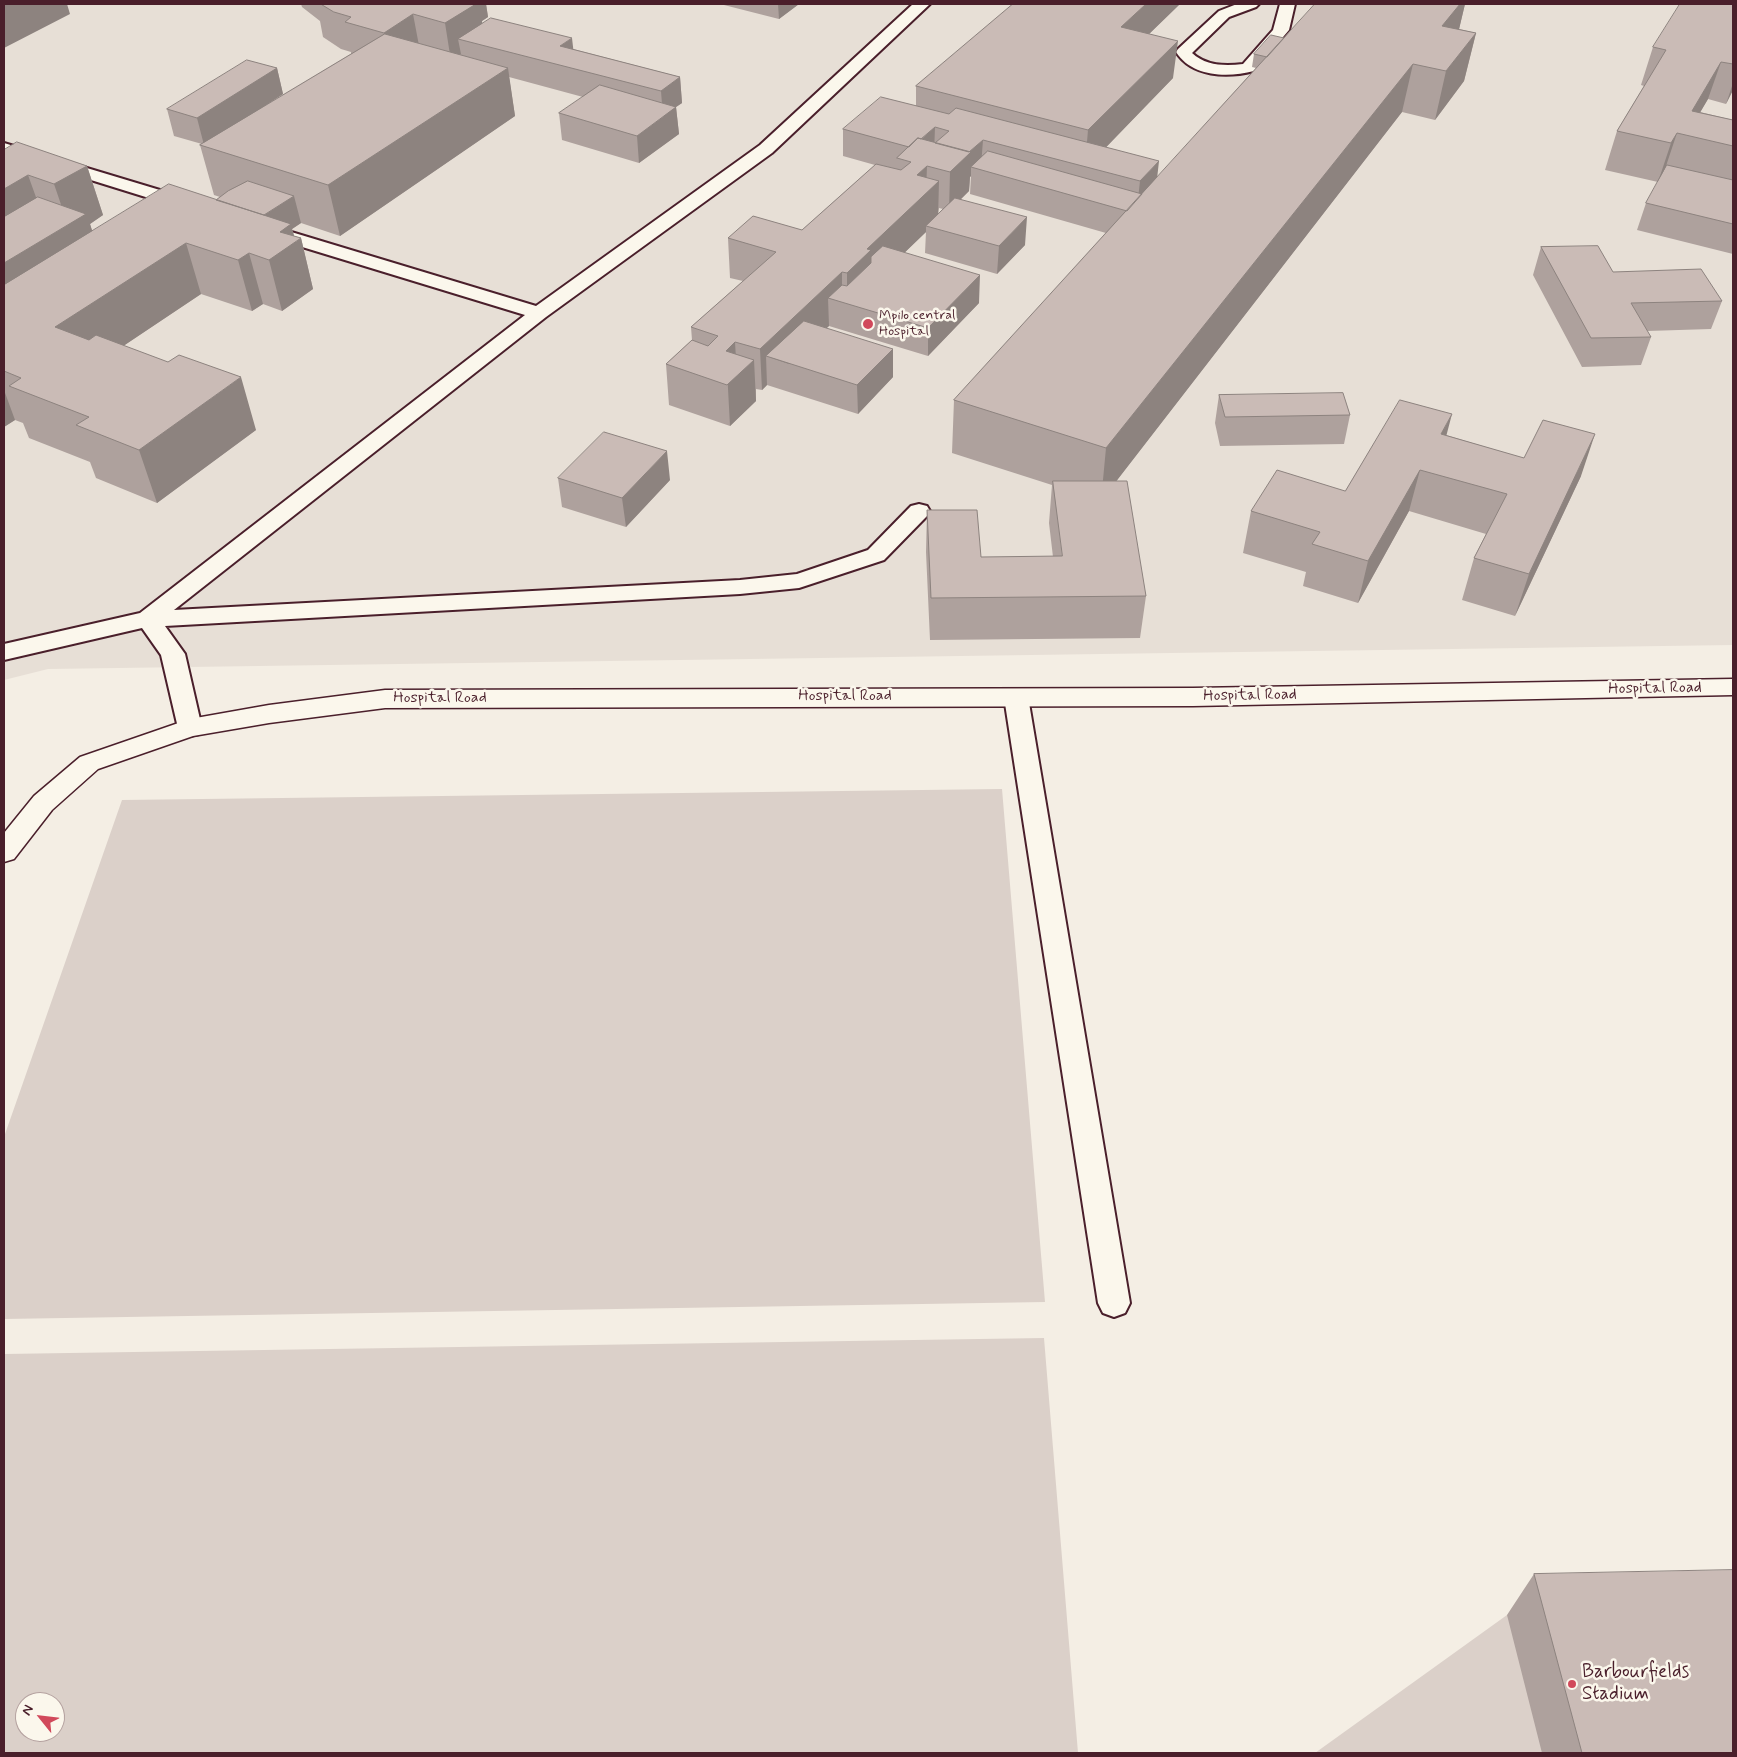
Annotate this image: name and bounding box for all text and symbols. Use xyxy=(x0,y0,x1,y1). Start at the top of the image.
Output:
place label: Mpilo central Hospital xyxy=(879,308,956,341)
marker: Mpilo central Hospital xyxy=(861,317,875,331)
street label: Hospital Road xyxy=(1608,679,1702,699)
street label: Hospital Road xyxy=(1203,686,1297,706)
street label: Hospital Road xyxy=(798,687,892,707)
street label: Hospital Road xyxy=(393,689,487,709)
place label: Barbourfields Stadium xyxy=(1582,1662,1689,1706)
marker: Barbourfields Stadium xyxy=(1566,1678,1578,1690)
north arrow xyxy=(15,1692,65,1742)
text: N xyxy=(18,1702,38,1719)

